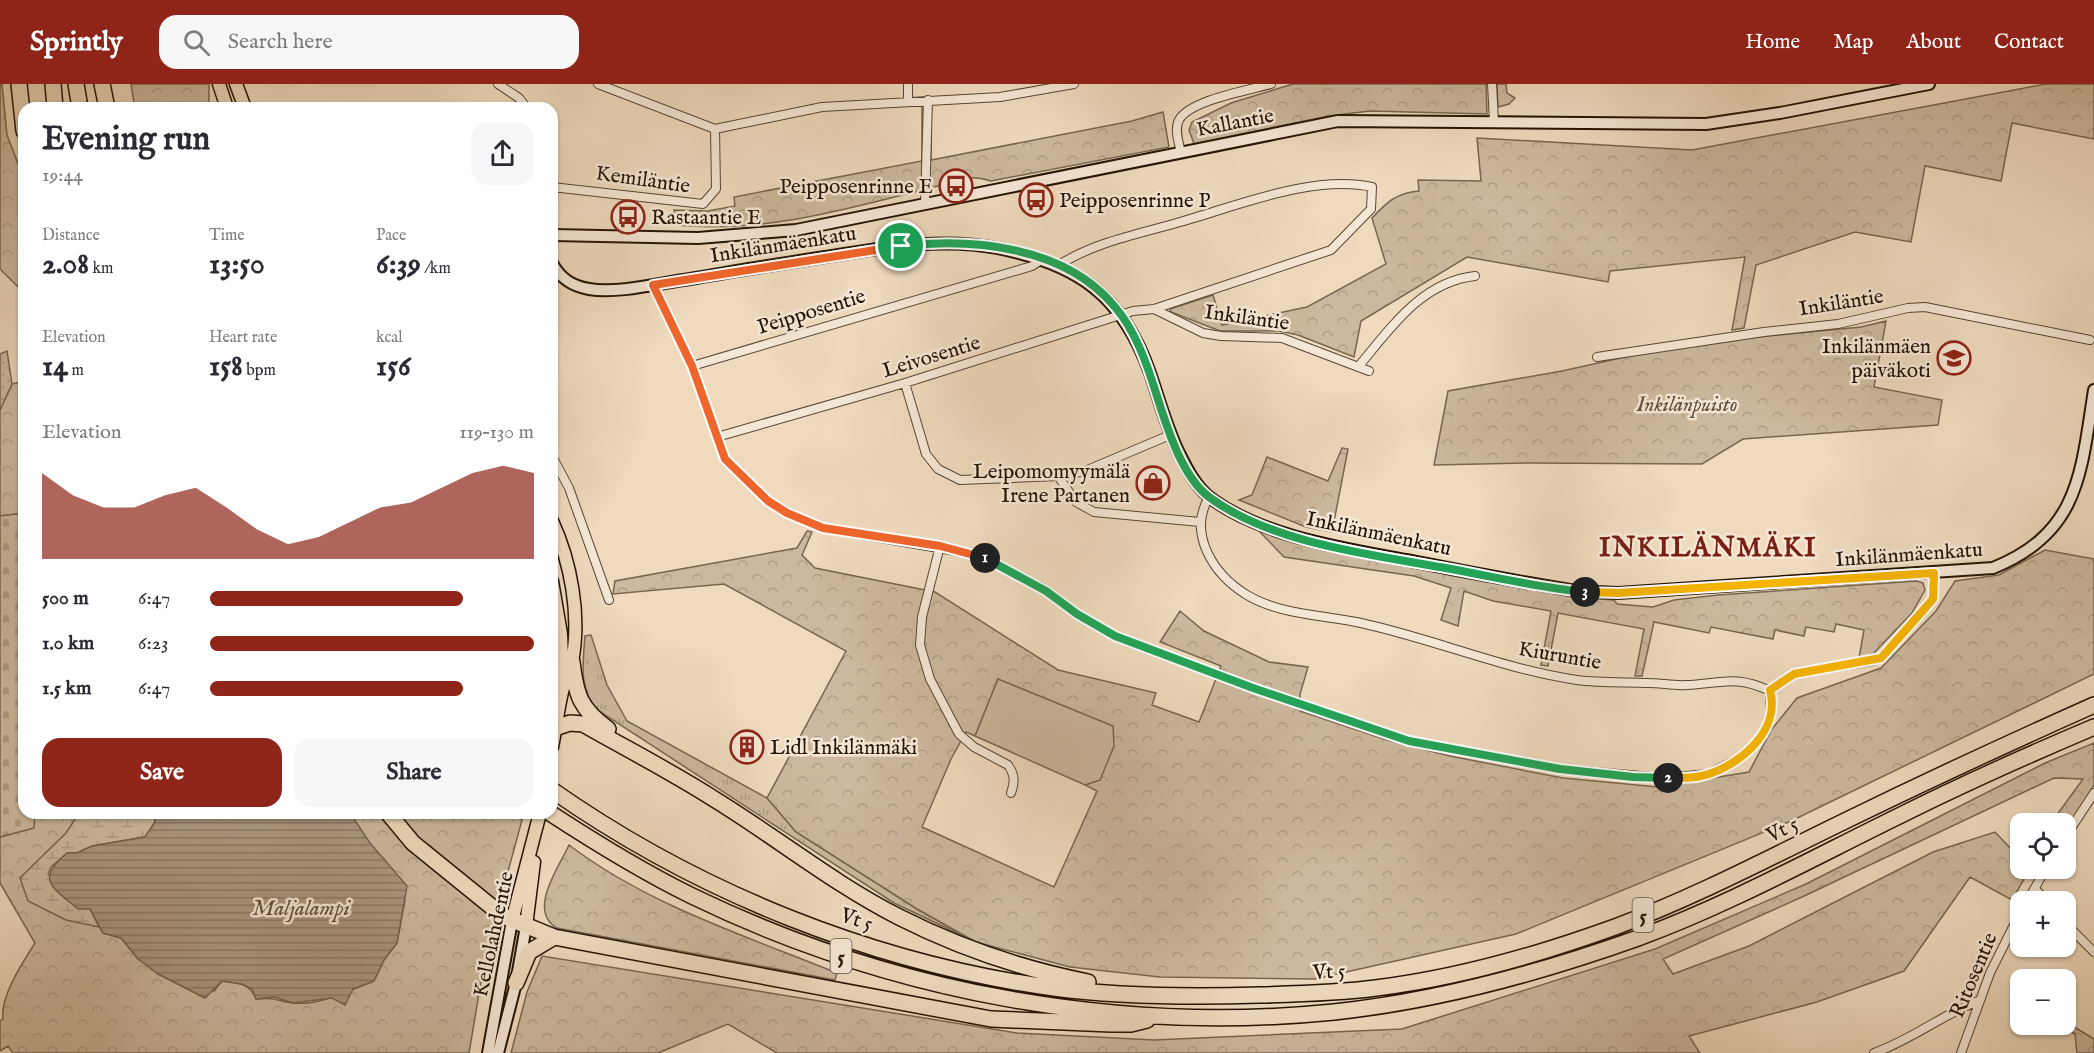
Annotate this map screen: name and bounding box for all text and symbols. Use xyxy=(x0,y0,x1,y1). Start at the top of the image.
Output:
search box xyxy=(159,15,579,69)
text: Sprintly xyxy=(30,25,123,60)
icon: search xyxy=(180,26,213,59)
text: Search here xyxy=(228,28,333,56)
text: Home xyxy=(1745,29,1800,56)
text: Map xyxy=(1833,29,1873,56)
text: About xyxy=(1906,29,1961,56)
text: Contact xyxy=(1994,29,2064,56)
street label: Kallantie xyxy=(1194,103,1277,144)
text: Evening run xyxy=(42,119,210,161)
button: share xyxy=(471,122,534,185)
street label: Kemiläntie xyxy=(594,161,692,201)
text: 19:44 xyxy=(42,163,83,188)
bus stop icon: Peipposenrinne E xyxy=(938,168,974,204)
place label: Peipposenrinne E xyxy=(779,174,933,201)
bus stop icon: Peipposenrinne P xyxy=(1018,182,1054,218)
place label: Peipposenrinne P xyxy=(1059,188,1210,215)
bus stop icon: Rastaantie E xyxy=(610,199,646,235)
place label: Rastaantie E xyxy=(651,205,761,232)
pin xyxy=(875,220,926,271)
street label: Inkilänmäenkatu xyxy=(708,221,858,270)
text: Distance xyxy=(42,226,100,246)
text: Time xyxy=(209,226,245,246)
text: Pace xyxy=(376,226,406,246)
icon: arrive xyxy=(884,229,917,262)
text: 2.08 xyxy=(42,246,89,284)
text: 13:50 xyxy=(209,246,265,284)
text: 6:39 xyxy=(376,246,421,284)
text: km xyxy=(89,259,113,279)
text: /km xyxy=(421,259,451,279)
street label: Peipposentie xyxy=(754,283,869,342)
street label: Inkiläntie xyxy=(1797,283,1886,323)
street label: Inkiläntie xyxy=(1203,299,1291,338)
text: Elevation xyxy=(42,328,105,348)
text: Heart rate xyxy=(209,328,277,348)
text: kcal xyxy=(376,328,403,348)
street label: Leivosentie xyxy=(879,330,984,385)
place label: Inkilänmäen päiväkoti xyxy=(1822,334,1931,385)
school or university icon: Inkilänmäen päiväkoti xyxy=(1936,340,1972,376)
text: 14 xyxy=(42,348,68,386)
text: 158 xyxy=(209,348,243,386)
text: 156 xyxy=(376,348,411,386)
text: m xyxy=(68,361,84,381)
text: bpm xyxy=(243,361,276,381)
park label: Inkilänpuisto xyxy=(1636,392,1737,419)
text: Elevation xyxy=(42,420,121,445)
text: 119–130 m xyxy=(459,420,534,445)
place label: Leipomomyymälä Irene Partanen xyxy=(973,459,1131,510)
shop icon: Leipomomyymälä Irene Partanen xyxy=(1135,465,1171,501)
street label: Inkilänmäenkatu xyxy=(1304,506,1454,563)
district label: INKILÄNMÄKI xyxy=(1599,530,1817,566)
street label: Inkilänmäenkatu xyxy=(1835,537,1984,574)
pin: 1 xyxy=(970,543,1000,573)
text: 1 xyxy=(982,548,988,568)
pin: 3 xyxy=(1570,577,1600,607)
text: 3 xyxy=(1582,582,1588,602)
text: 500 m xyxy=(42,586,89,611)
text: 6:47 xyxy=(138,586,170,611)
text: 1.0 km xyxy=(42,631,94,656)
text: 6:23 xyxy=(138,631,169,656)
street label: Kiuruntie xyxy=(1516,636,1604,677)
text: 1.5 km xyxy=(42,676,92,701)
text: 6:47 xyxy=(138,676,170,701)
building icon: Lidl Inkilänmäki xyxy=(729,729,765,765)
place label: Lidl Inkilänmäki xyxy=(770,735,917,762)
button: Save xyxy=(42,738,282,807)
button: Share xyxy=(294,738,534,807)
pin: 2 xyxy=(1653,763,1683,793)
text: 2 xyxy=(1664,768,1672,788)
street label: Vt 5 xyxy=(1761,811,1804,850)
map controls xyxy=(2010,813,2076,1035)
button: locate xyxy=(2010,813,2076,879)
street label: Kellolahdentie xyxy=(468,869,521,1000)
button: + xyxy=(2010,891,2076,957)
water label: Maljalampi xyxy=(252,895,351,923)
road number: 5 xyxy=(1632,898,1654,932)
street label: Vt 5 xyxy=(836,902,877,938)
street label: Ritosentie xyxy=(1944,928,2005,1022)
road number: 5 xyxy=(830,939,852,973)
street label: Vt 5 xyxy=(1311,958,1347,987)
button: − xyxy=(2010,969,2076,1035)

